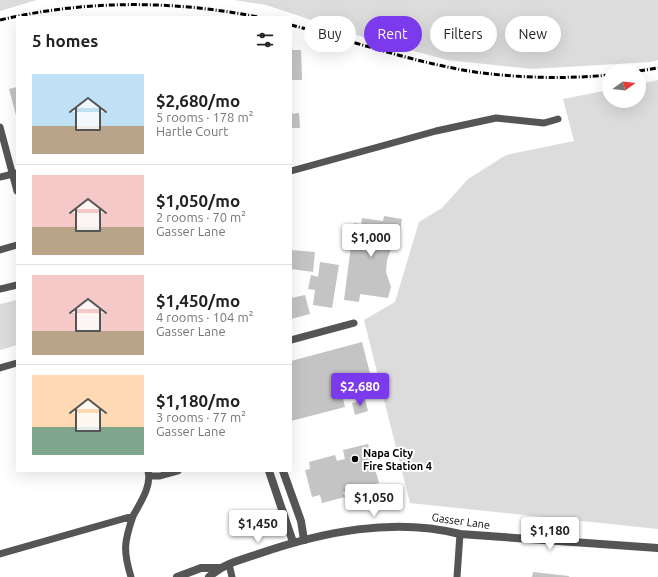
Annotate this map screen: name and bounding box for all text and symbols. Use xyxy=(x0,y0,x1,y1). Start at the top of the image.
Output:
chip: Buy xyxy=(304,16,356,52)
chip: Rent xyxy=(364,16,422,52)
chip: Filters xyxy=(430,16,497,52)
chip: New xyxy=(505,16,561,52)
icon: filters xyxy=(254,29,276,51)
text: 5 homes xyxy=(32,31,98,50)
north arrow xyxy=(602,64,646,108)
map controls xyxy=(602,64,646,108)
icon: home xyxy=(64,90,112,138)
text: $2,680/mo xyxy=(156,91,240,110)
text: 5 rooms · 178 m² xyxy=(156,110,253,124)
text: Hartle Court xyxy=(156,124,228,138)
icon: home xyxy=(64,191,112,239)
text: $1,050/mo xyxy=(156,191,240,210)
text: 2 rooms · 70 m² xyxy=(156,210,246,224)
text: Gasser Lane xyxy=(156,224,226,238)
pin: $1,000 xyxy=(338,224,404,258)
text: $1,000 xyxy=(351,230,391,244)
icon: home xyxy=(64,291,112,339)
text: $1,450/mo xyxy=(156,291,240,310)
text: 4 rooms · 104 m² xyxy=(156,310,253,324)
text: Gasser Lane xyxy=(156,324,226,338)
pin: $2,680 xyxy=(327,373,393,407)
text: $2,680 xyxy=(340,379,380,393)
icon: home xyxy=(64,391,112,439)
text: $1,180/mo xyxy=(156,391,240,410)
text: 3 rooms · 77 m² xyxy=(156,410,246,424)
text: Gasser Lane xyxy=(156,424,226,438)
place label: Napa City Fire Station 4 xyxy=(363,447,432,472)
marker: Napa City Fire Station 4 xyxy=(350,454,360,464)
pin: $1,050 xyxy=(341,484,407,518)
text: $1,050 xyxy=(354,490,394,504)
pin: $1,450 xyxy=(225,510,291,544)
street label: Gasser Lane xyxy=(431,511,491,531)
text: $1,450 xyxy=(238,516,278,530)
pin: $1,180 xyxy=(517,517,583,551)
text: $1,180 xyxy=(530,523,570,537)

